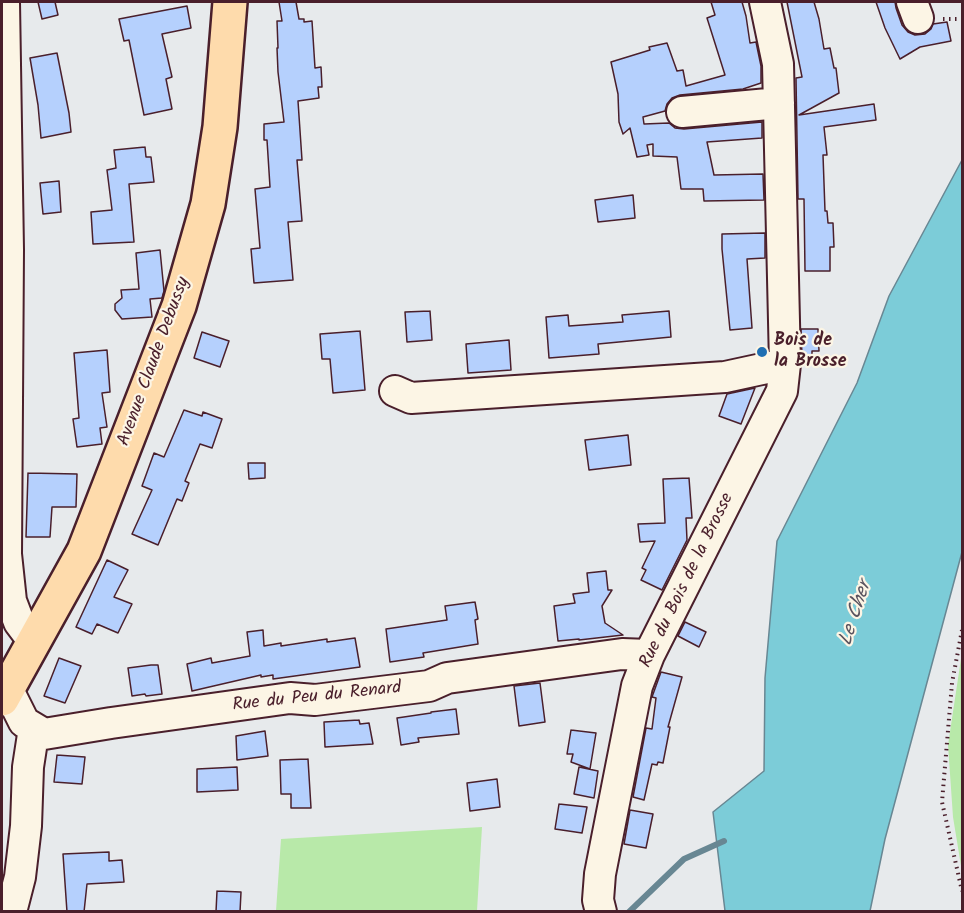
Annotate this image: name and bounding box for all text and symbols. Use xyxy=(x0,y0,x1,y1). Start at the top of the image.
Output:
street label: Avenue Claude Debussy xyxy=(114,274,196,450)
place label: Bois de la Brosse xyxy=(774,331,846,374)
marker: Bois de la Brosse xyxy=(755,345,769,359)
street label: Rue du Bois de la Brosse xyxy=(636,490,740,672)
water label: Le Cher xyxy=(835,579,879,649)
street label: Rue du Peu du Renard xyxy=(232,678,402,718)

